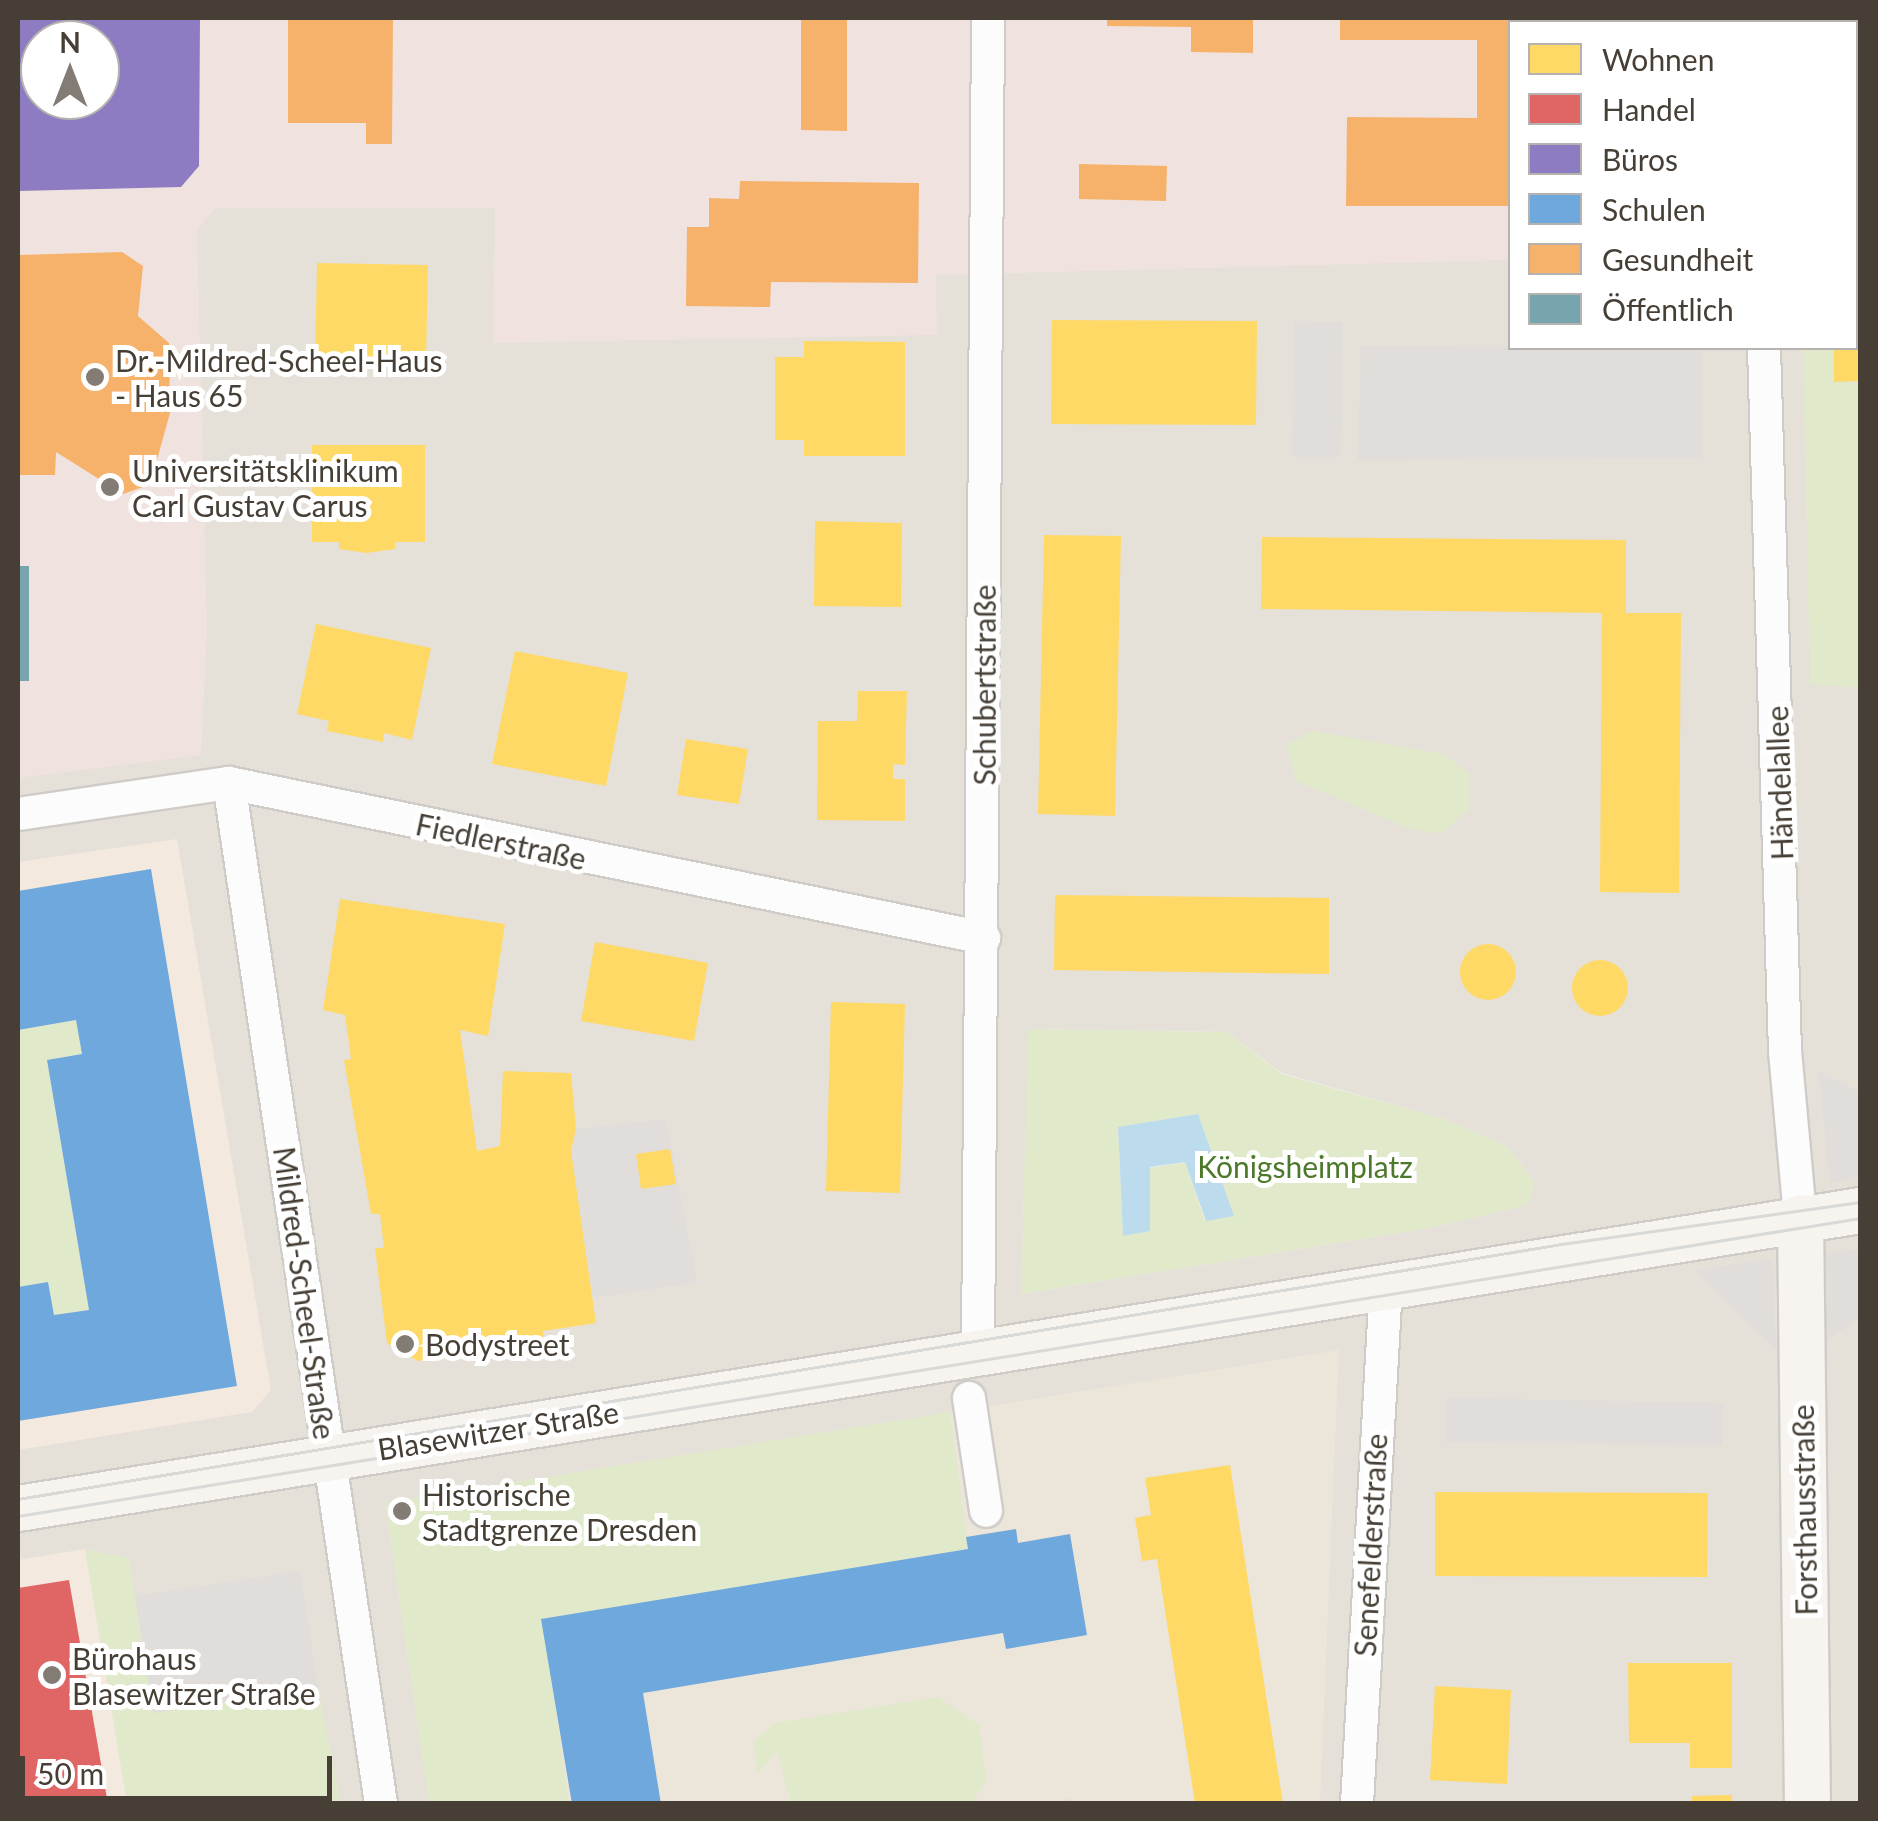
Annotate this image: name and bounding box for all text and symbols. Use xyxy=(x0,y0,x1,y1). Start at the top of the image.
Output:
north arrow xyxy=(20,20,120,120)
legend xyxy=(1508,20,1858,350)
text: N xyxy=(59,25,81,59)
text: Wohnen xyxy=(1602,41,1714,77)
text: Handel xyxy=(1602,91,1696,127)
text: Büros xyxy=(1602,141,1678,177)
text: Schulen xyxy=(1602,191,1706,227)
text: Gesundheit xyxy=(1602,241,1753,277)
text: Öffentlich xyxy=(1602,291,1734,327)
place label: Dr.-Mildred-Scheel-Haus - Haus 65 xyxy=(115,342,442,412)
marker: Dr.-Mildred-Scheel-Haus - Haus 65 xyxy=(84,366,106,388)
place label: Universitätsklinikum Carl Gustav Carus xyxy=(132,452,399,522)
marker: Universitätsklinikum Carl Gustav Carus xyxy=(97,474,123,500)
street label: Schubertstraße xyxy=(966,585,1002,785)
street label: Händelallee xyxy=(1758,705,1800,861)
street label: Fiedlerstraße xyxy=(413,805,589,877)
street label: Mildred-Scheel-Straße xyxy=(267,1144,343,1442)
park label: Königsheimplatz xyxy=(1197,1148,1413,1184)
place label: Bodystreet xyxy=(425,1326,570,1362)
marker: Bodystreet xyxy=(394,1333,416,1355)
street label: Blasewitzer Straße xyxy=(375,1393,621,1467)
street label: Forsthausstraße xyxy=(1784,1404,1824,1616)
street label: Senefelderstraße xyxy=(1346,1432,1394,1658)
place label: Historische Stadtgrenze Dresden xyxy=(422,1476,697,1546)
marker: Historische Stadtgrenze Dresden xyxy=(391,1500,413,1522)
place label: Bürohaus Blasewitzer Straße xyxy=(72,1640,316,1710)
marker: Bürohaus Blasewitzer Straße xyxy=(41,1664,63,1686)
scale bar xyxy=(25,1736,338,1798)
text: 50 m xyxy=(37,1755,104,1791)

